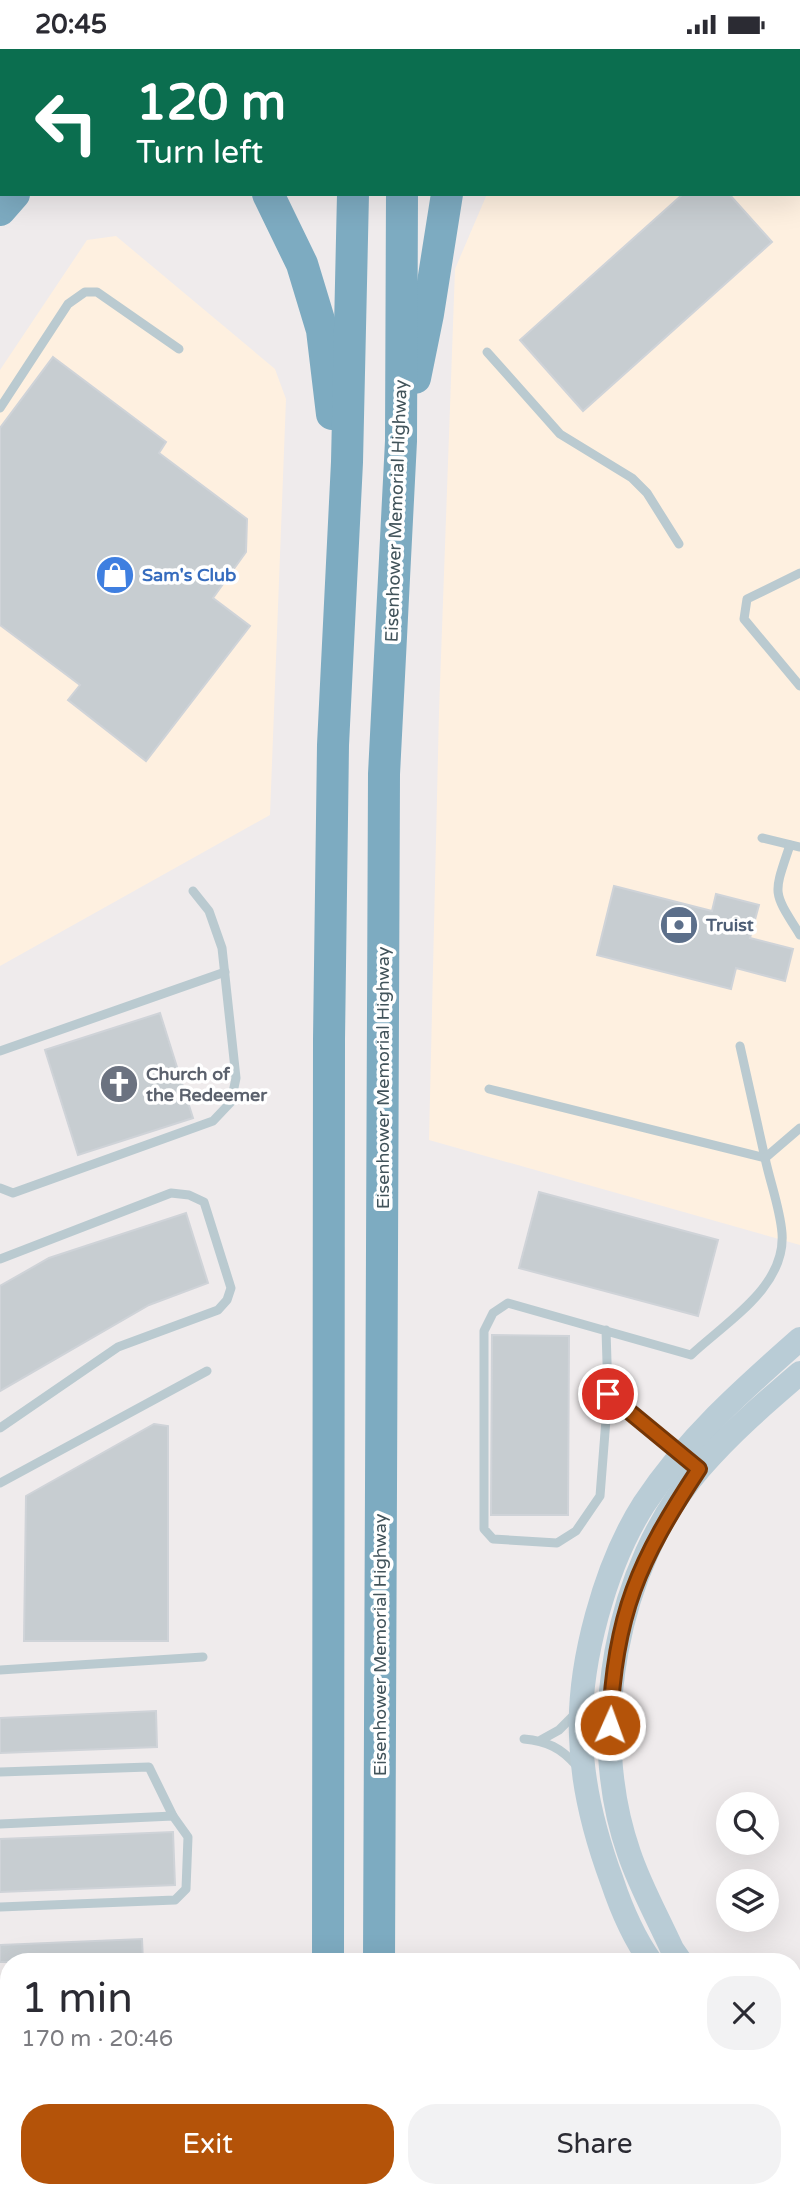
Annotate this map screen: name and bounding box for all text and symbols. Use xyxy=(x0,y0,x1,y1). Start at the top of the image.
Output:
text: 20:45 xyxy=(35,9,107,40)
text: 120 m xyxy=(136,74,286,133)
icon: left xyxy=(21,77,112,168)
text: Turn left xyxy=(136,134,263,172)
street label: Eisenhower Memorial Highway xyxy=(380,379,412,643)
shop icon: Sam's Club xyxy=(94,554,136,596)
place label: Sam's Club xyxy=(142,564,236,586)
bank icon: Truist xyxy=(658,904,700,946)
place label: Truist xyxy=(705,914,754,936)
street label: Eisenhower Memorial Highway xyxy=(372,946,394,1209)
church icon: Church of the Redeemer xyxy=(98,1063,140,1105)
place label: Church of the Redeemer xyxy=(146,1063,268,1106)
pin xyxy=(578,1364,638,1424)
icon: arrive xyxy=(589,1375,627,1413)
street label: Eisenhower Memorial Highway xyxy=(369,1513,391,1776)
position arrow xyxy=(573,1688,647,1762)
map controls xyxy=(716,1792,779,1932)
button: search xyxy=(716,1792,779,1855)
button: layers xyxy=(716,1869,779,1932)
text: 1 min xyxy=(21,1973,133,2024)
button: close xyxy=(707,1976,781,2050)
text: 170 m · 20:46 xyxy=(21,2025,173,2053)
button: Exit xyxy=(21,2104,394,2184)
button: Share xyxy=(408,2104,781,2184)

